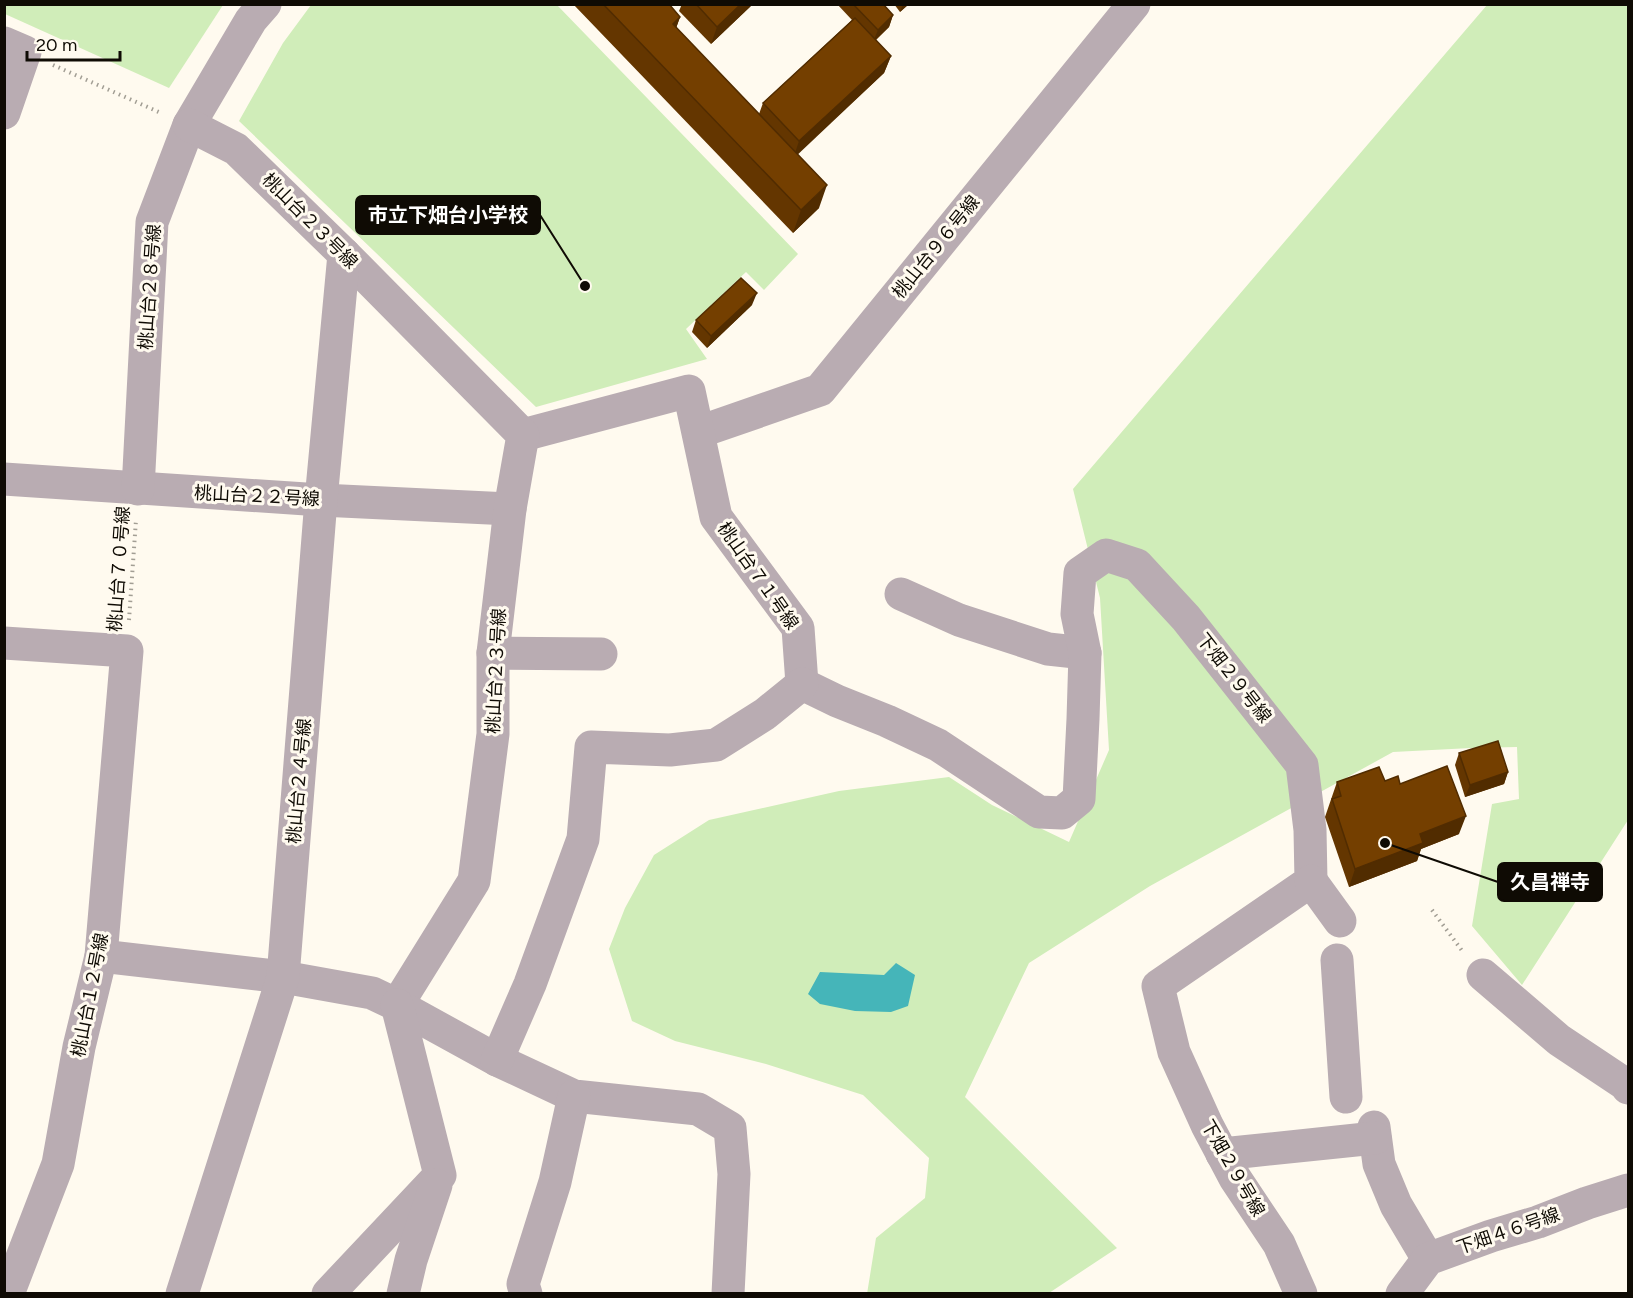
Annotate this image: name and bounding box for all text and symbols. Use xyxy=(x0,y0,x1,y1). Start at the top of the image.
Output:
scale bar xyxy=(27,24,120,62)
text: 20 m xyxy=(36,34,77,56)
street label: 桃山台２３号線 xyxy=(258,169,362,273)
street label: 桃山台９６号線 xyxy=(888,191,984,303)
callout: 市立下畑台小学校 xyxy=(356,196,540,234)
text: 市立下畑台小学校 xyxy=(368,203,528,227)
street label: 桃山台２８号線 xyxy=(135,223,165,351)
street label: 桃山台２２号線 xyxy=(194,482,320,510)
street label: 桃山台７０号線 xyxy=(104,505,134,633)
street label: 桃山台７１号線 xyxy=(713,518,803,634)
street label: 桃山台２３号線 xyxy=(482,608,510,734)
street label: 下畑２９号線 xyxy=(1192,629,1276,727)
street label: 桃山台２４号線 xyxy=(283,717,315,845)
callout: 久昌禅寺 xyxy=(1498,863,1602,901)
text: 久昌禅寺 xyxy=(1510,870,1590,894)
street label: 桃山台１２号線 xyxy=(67,931,113,1059)
street label: 下畑２９号線 xyxy=(1196,1116,1270,1220)
street label: 下畑４６号線 xyxy=(1453,1203,1563,1259)

